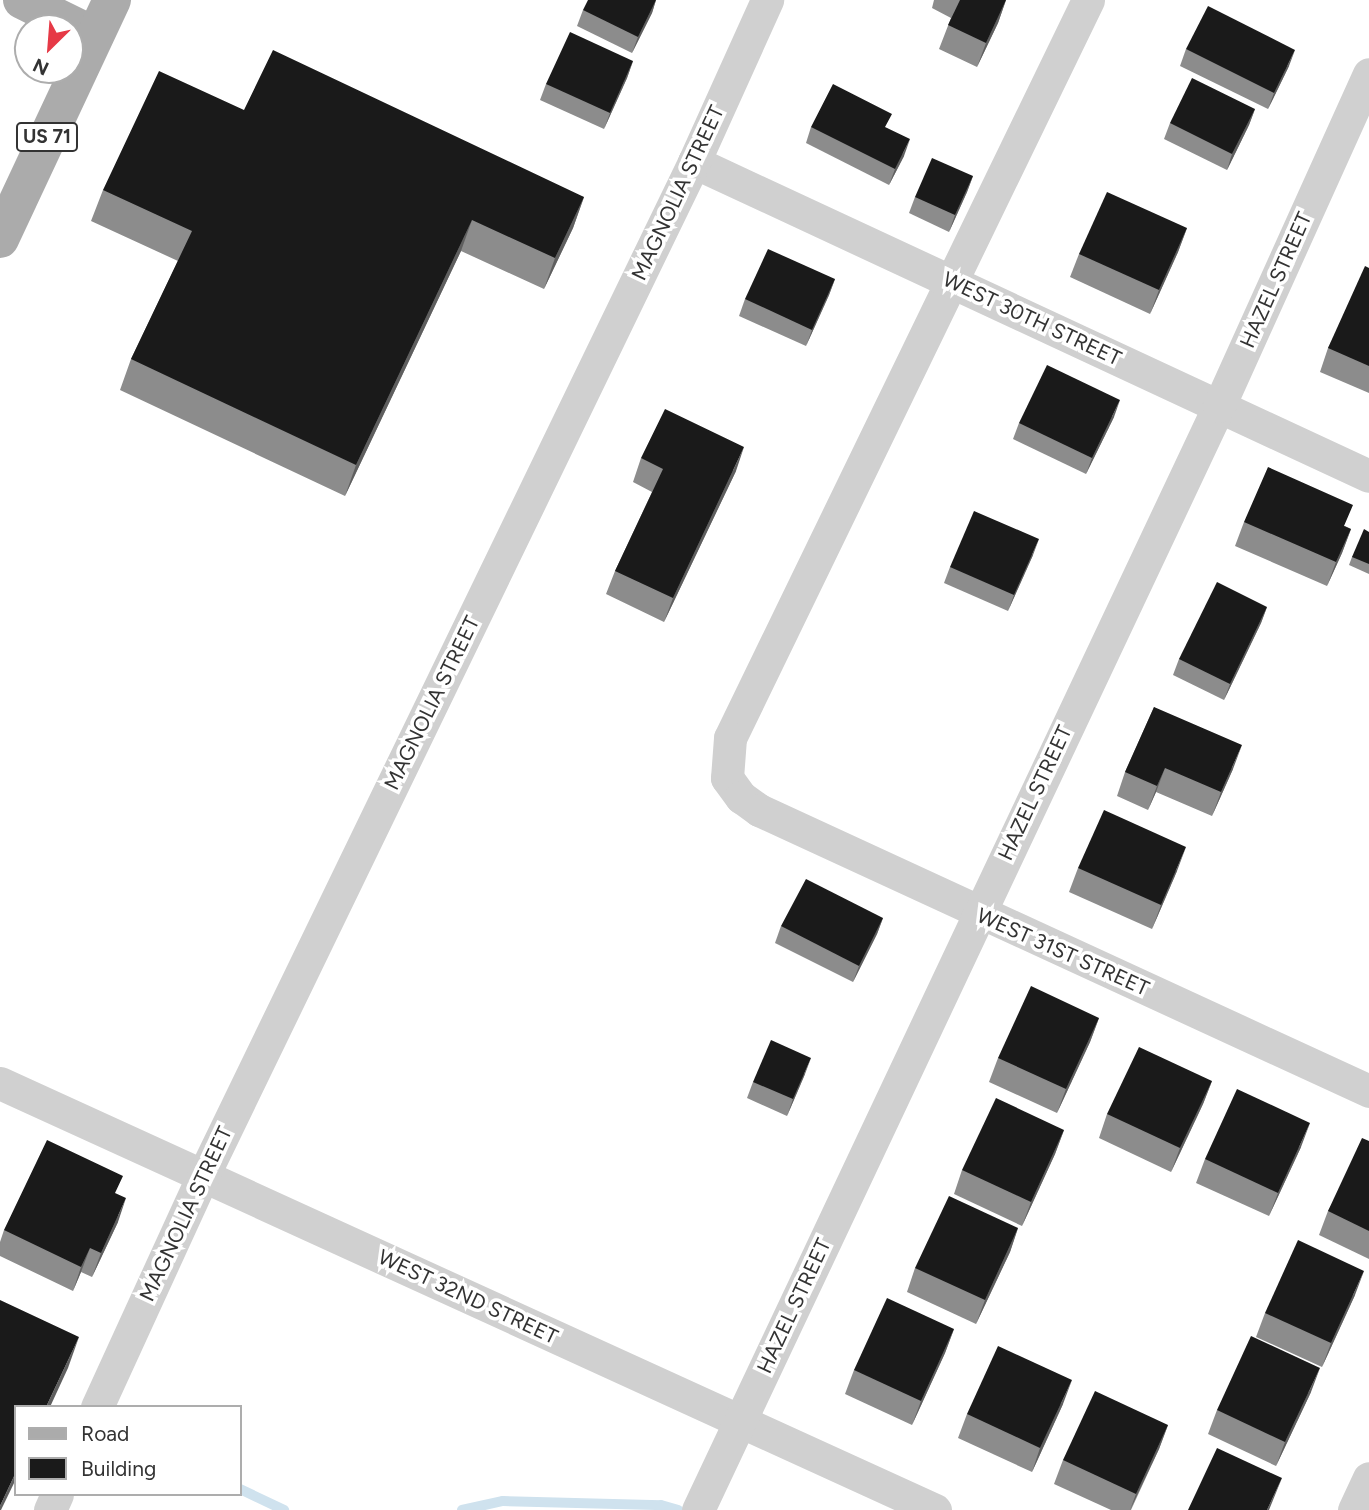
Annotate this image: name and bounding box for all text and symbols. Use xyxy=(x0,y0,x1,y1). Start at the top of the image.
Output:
north arrow xyxy=(14,14,84,84)
text: N xyxy=(29,53,52,80)
street label: MAGNOLIA STREET xyxy=(626,102,730,284)
road number: US 71 xyxy=(16,122,78,153)
street label: HAZEL STREET xyxy=(1235,208,1317,352)
street label: WEST 30TH STREET xyxy=(939,267,1125,371)
street label: MAGNOLIA STREET xyxy=(379,612,485,794)
street label: HAZEL STREET xyxy=(993,721,1077,865)
street label: WEST 31ST STREET xyxy=(973,903,1153,1001)
street label: MAGNOLIA STREET xyxy=(134,1123,238,1305)
street label: HAZEL STREET xyxy=(752,1234,836,1378)
street label: WEST 32ND STREET xyxy=(374,1244,562,1350)
legend xyxy=(14,1405,242,1496)
text: Road xyxy=(81,1421,129,1446)
text: Building xyxy=(81,1456,156,1481)

